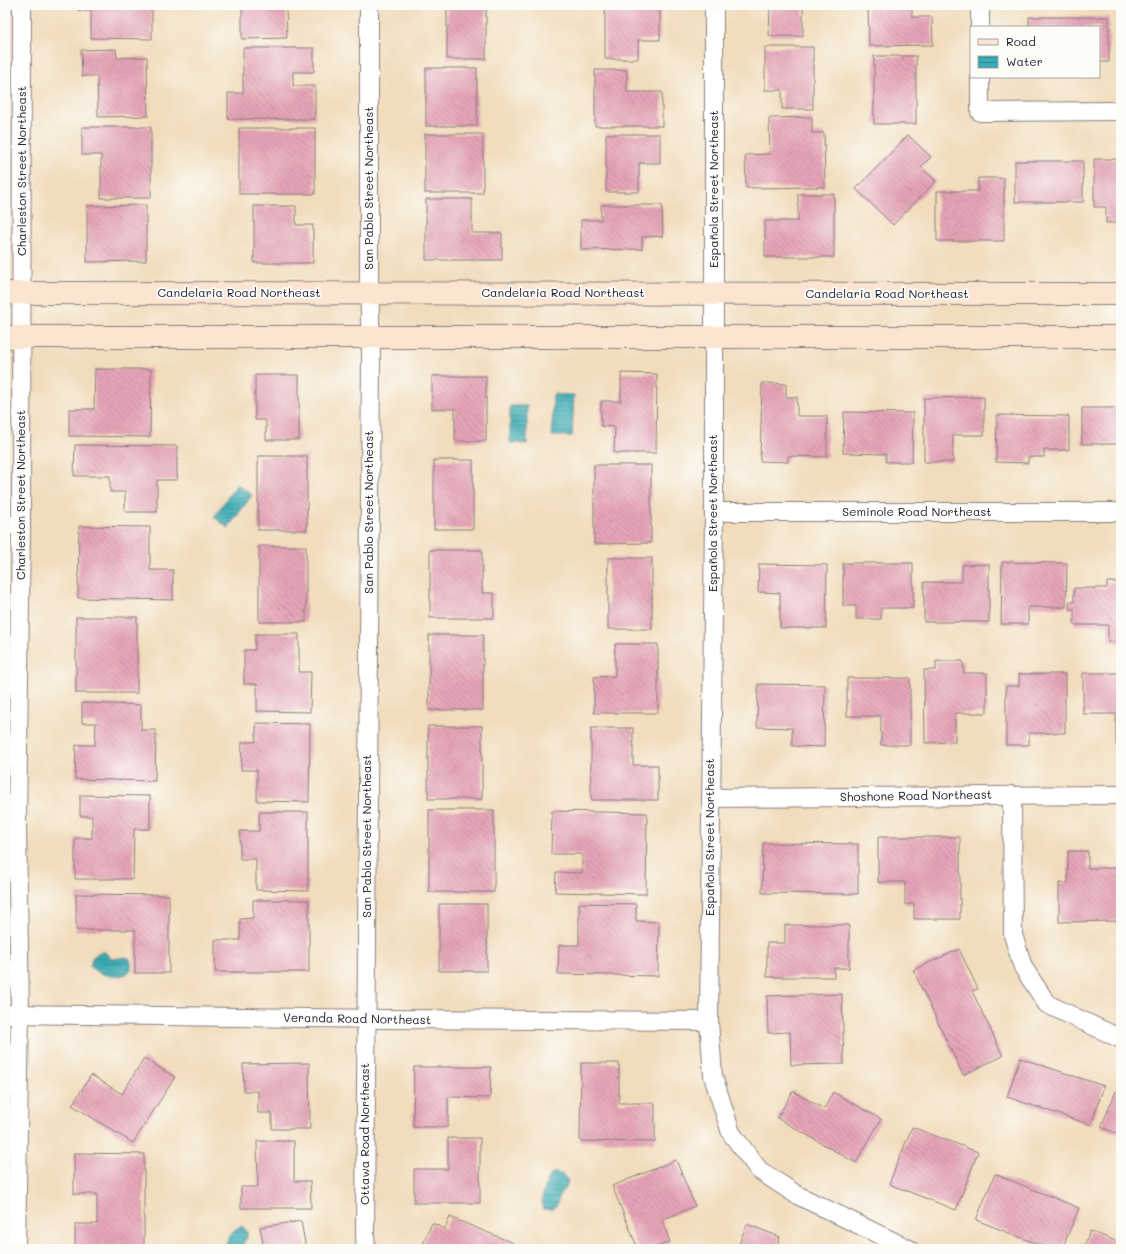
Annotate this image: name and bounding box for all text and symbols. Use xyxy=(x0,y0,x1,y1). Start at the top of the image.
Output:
legend xyxy=(970,26,1100,78)
text: Road xyxy=(1006,33,1036,49)
text: Water xyxy=(1006,53,1043,69)
street label: Charleston Street Northeast xyxy=(13,86,29,256)
street label: San Pablo Street Northeast xyxy=(360,106,376,270)
street label: Española Street Northeast xyxy=(705,110,721,268)
street label: Candelaria Road Northeast xyxy=(157,284,321,300)
street label: Candelaria Road Northeast xyxy=(481,284,645,300)
street label: Candelaria Road Northeast xyxy=(805,285,969,301)
street label: Charleston Street Northeast xyxy=(12,410,28,580)
street label: San Pablo Street Northeast xyxy=(360,430,376,594)
street label: Española Street Northeast xyxy=(704,434,720,592)
street label: Seminole Road Northeast xyxy=(842,503,992,519)
street label: San Pablo Street Northeast xyxy=(358,754,374,918)
street label: Española Street Northeast xyxy=(701,758,717,916)
street label: Shoshone Road Northeast xyxy=(840,786,992,804)
street label: Veranda Road Northeast xyxy=(283,1009,431,1027)
street label: Ottawa Road Northeast xyxy=(356,1063,372,1205)

